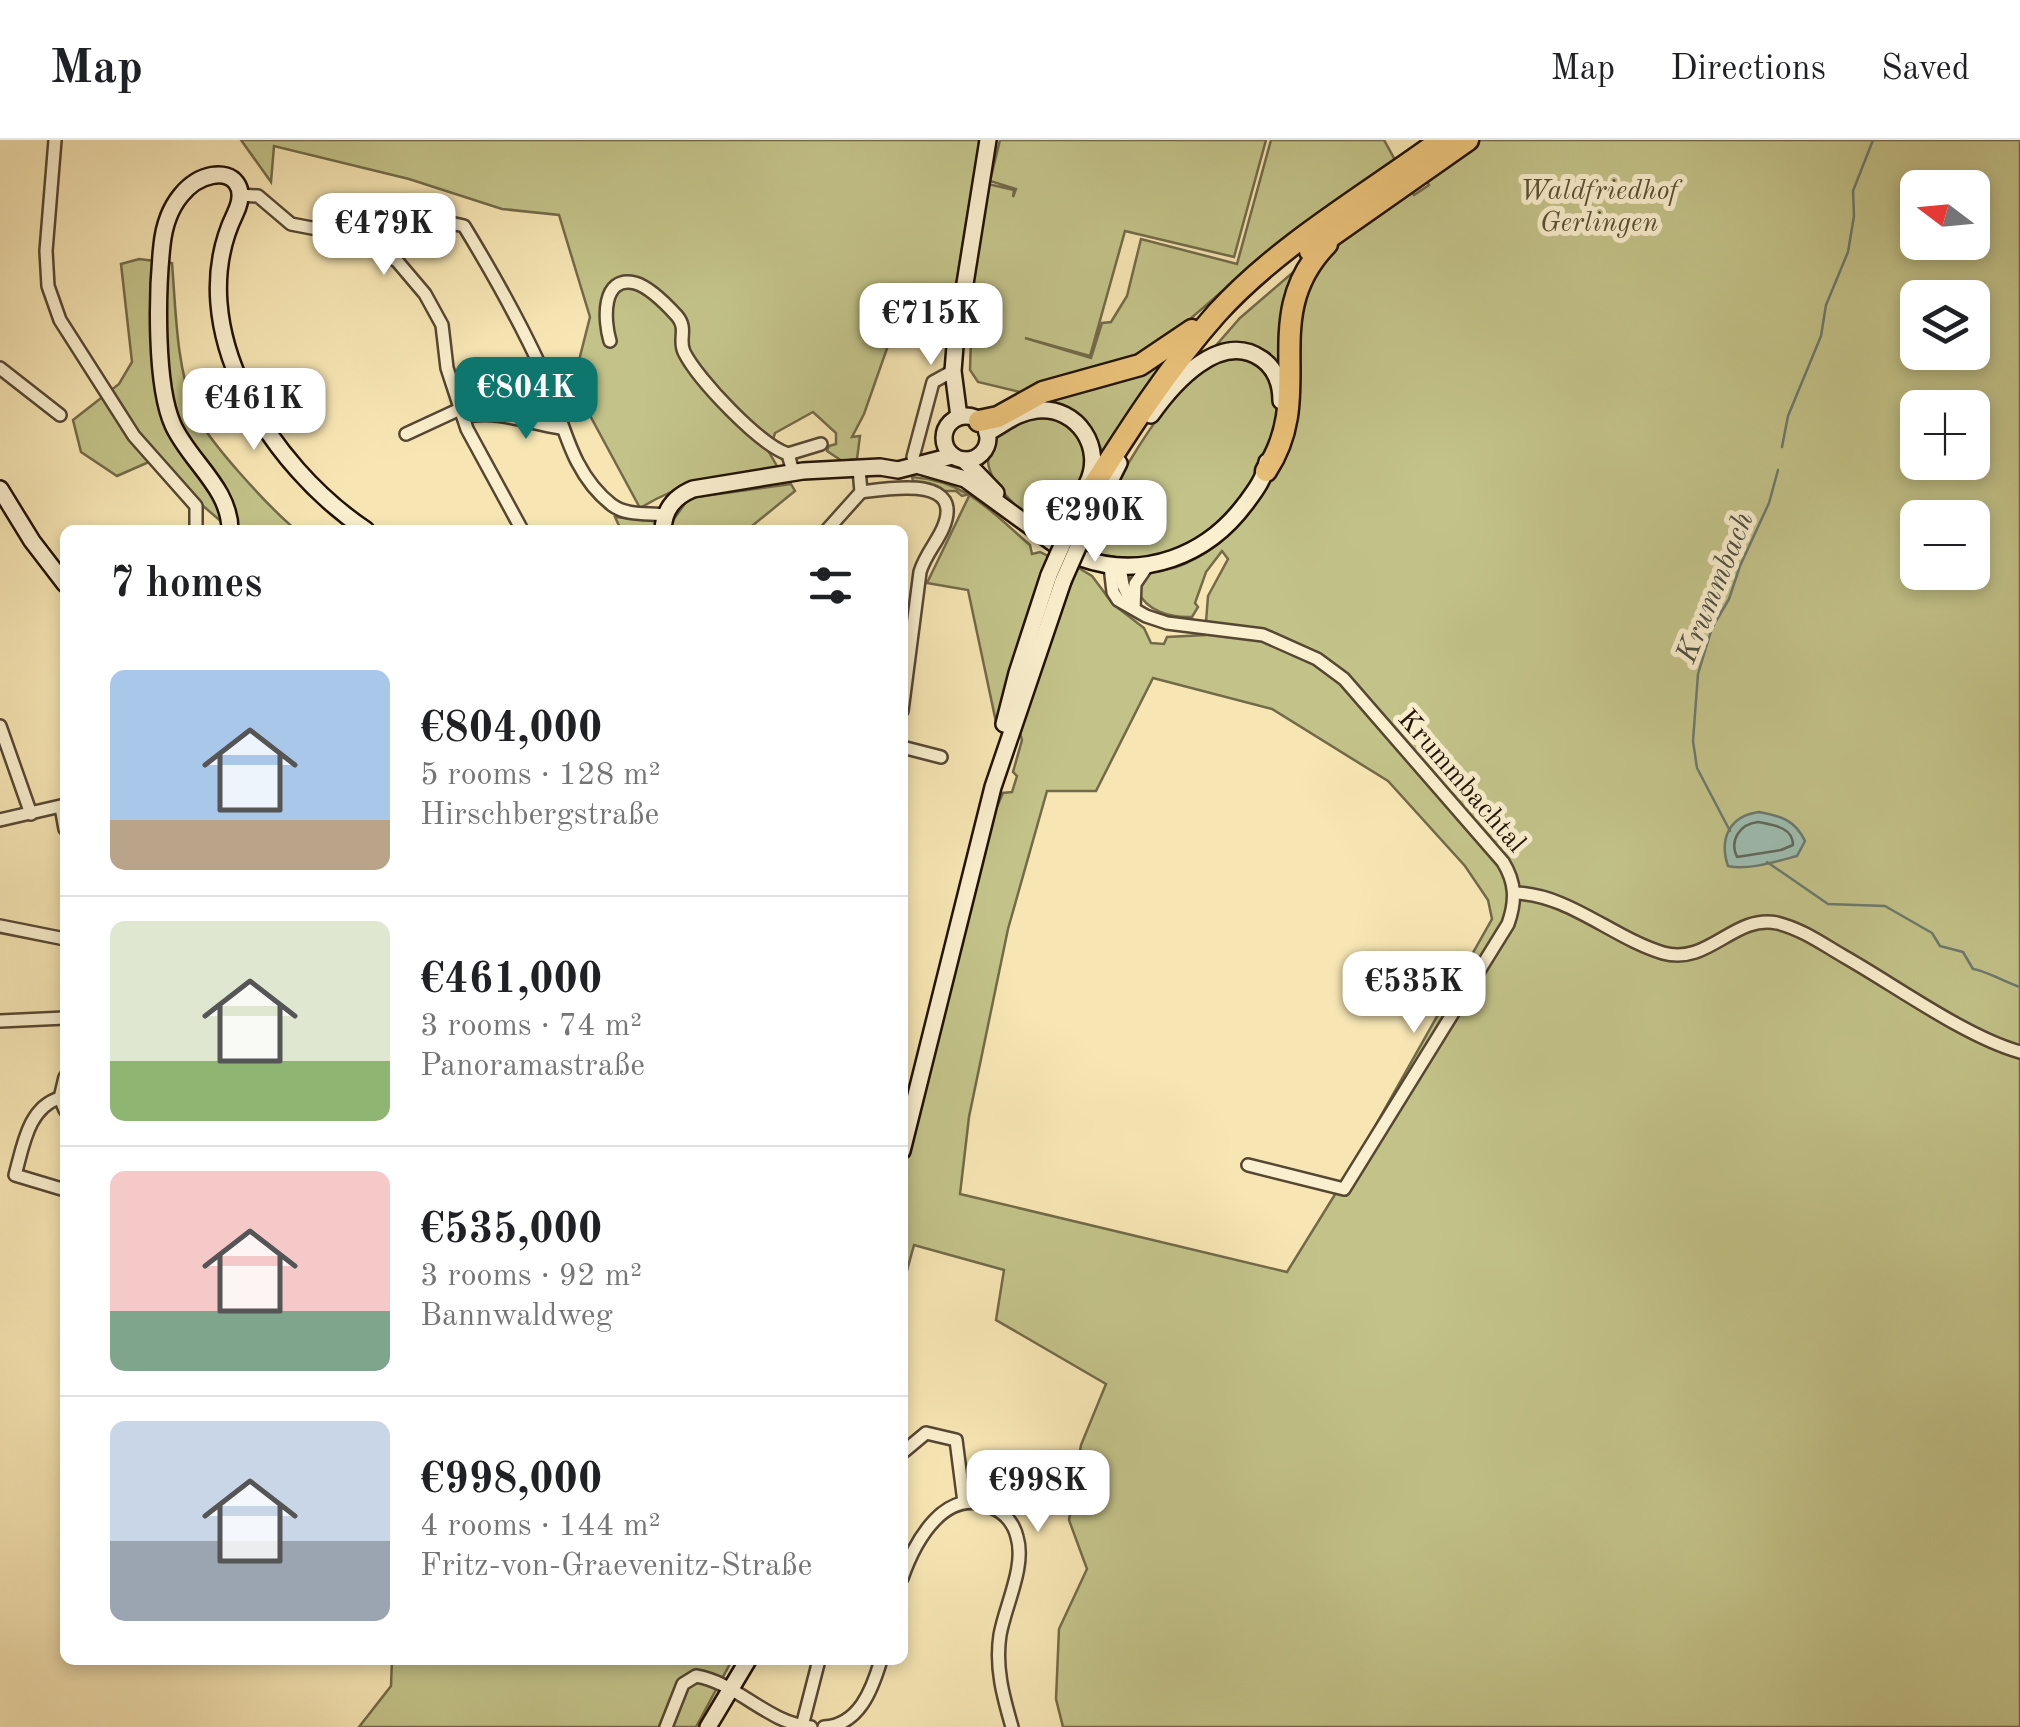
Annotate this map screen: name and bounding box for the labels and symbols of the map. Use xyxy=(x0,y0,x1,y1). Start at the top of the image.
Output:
north arrow xyxy=(1900,170,1990,260)
park label: Waldfriedhof Gerlingen xyxy=(1520,178,1682,238)
pin: €479K xyxy=(314,193,454,278)
pin: €715K xyxy=(861,283,1001,368)
pin: €804K xyxy=(456,357,596,442)
pin: €461K xyxy=(184,368,324,453)
pin: €290K xyxy=(1025,480,1165,565)
water label: Krummbach xyxy=(1672,508,1760,668)
street label: Krummbachtal xyxy=(1391,705,1530,859)
pin: €535K xyxy=(1344,951,1484,1036)
pin: €998K xyxy=(968,1450,1108,1535)

